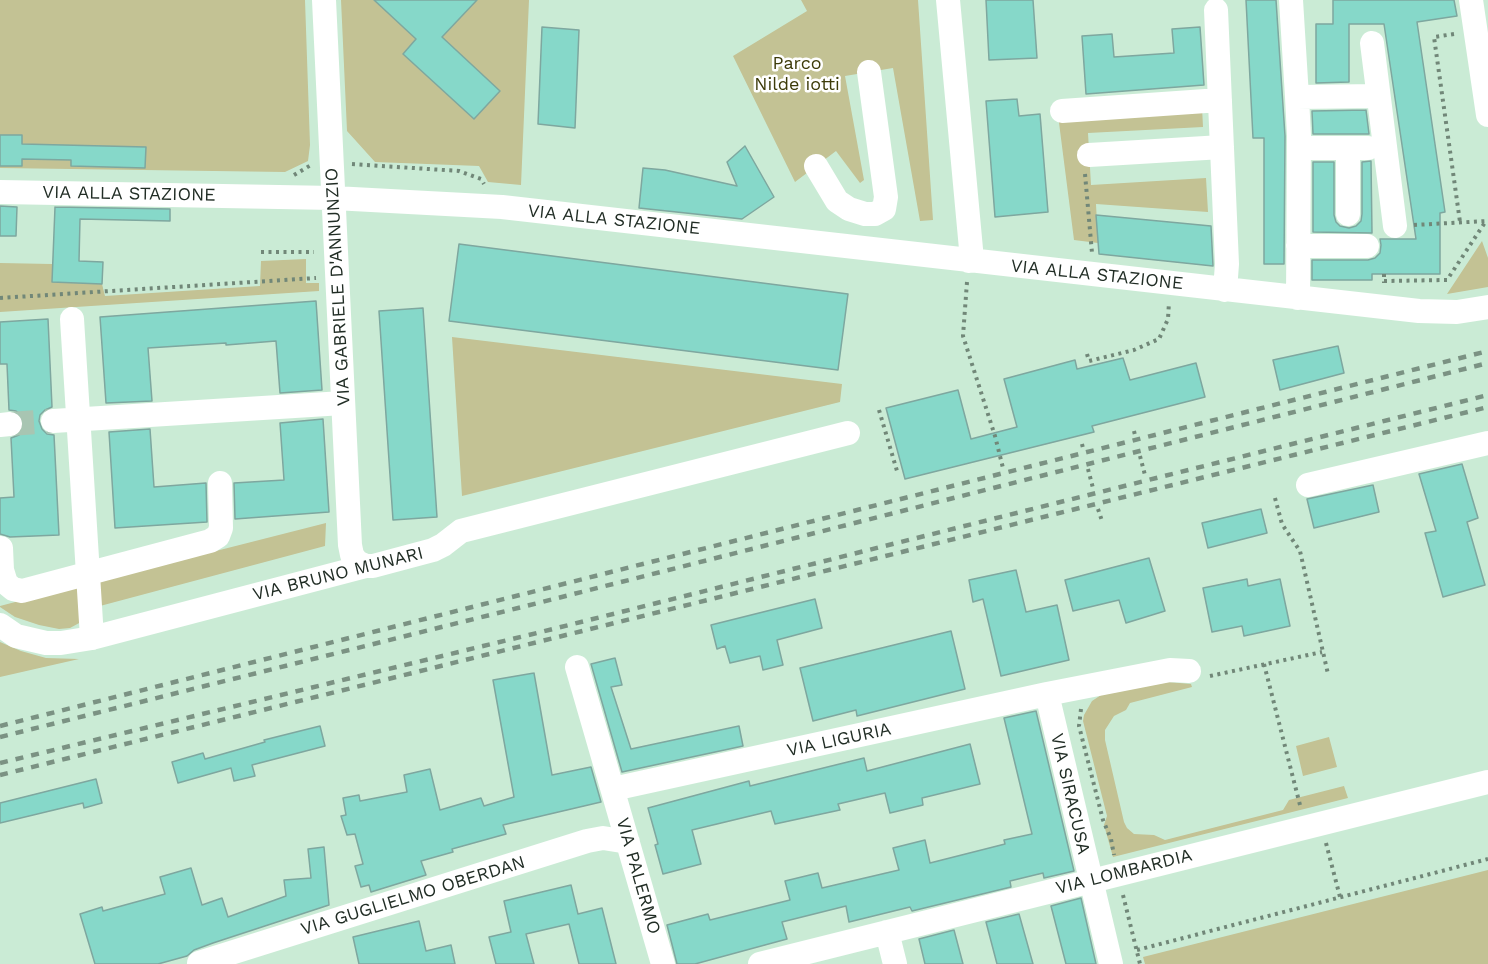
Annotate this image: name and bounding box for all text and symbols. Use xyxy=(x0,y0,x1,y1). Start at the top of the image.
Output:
park label: Parco Nilde iotti xyxy=(754,53,840,96)
street label: VIA GABRIELE D'ANNUNZIO xyxy=(321,167,355,407)
street label: VIA ALLA STAZIONE xyxy=(42,182,216,206)
street label: VIA ALLA STAZIONE xyxy=(527,200,701,240)
street label: VIA ALLA STAZIONE xyxy=(1010,255,1184,295)
street label: VIA BRUNO MUNARI xyxy=(251,542,425,606)
street label: VIA LIGURIA xyxy=(785,718,893,762)
street label: VIA SIRACUSA xyxy=(1046,731,1094,857)
street label: VIA PALERMO xyxy=(611,815,665,937)
street label: VIA LOMBARDIA xyxy=(1054,845,1194,899)
street label: VIA GUGLIELMO OBERDAN xyxy=(298,852,528,940)

